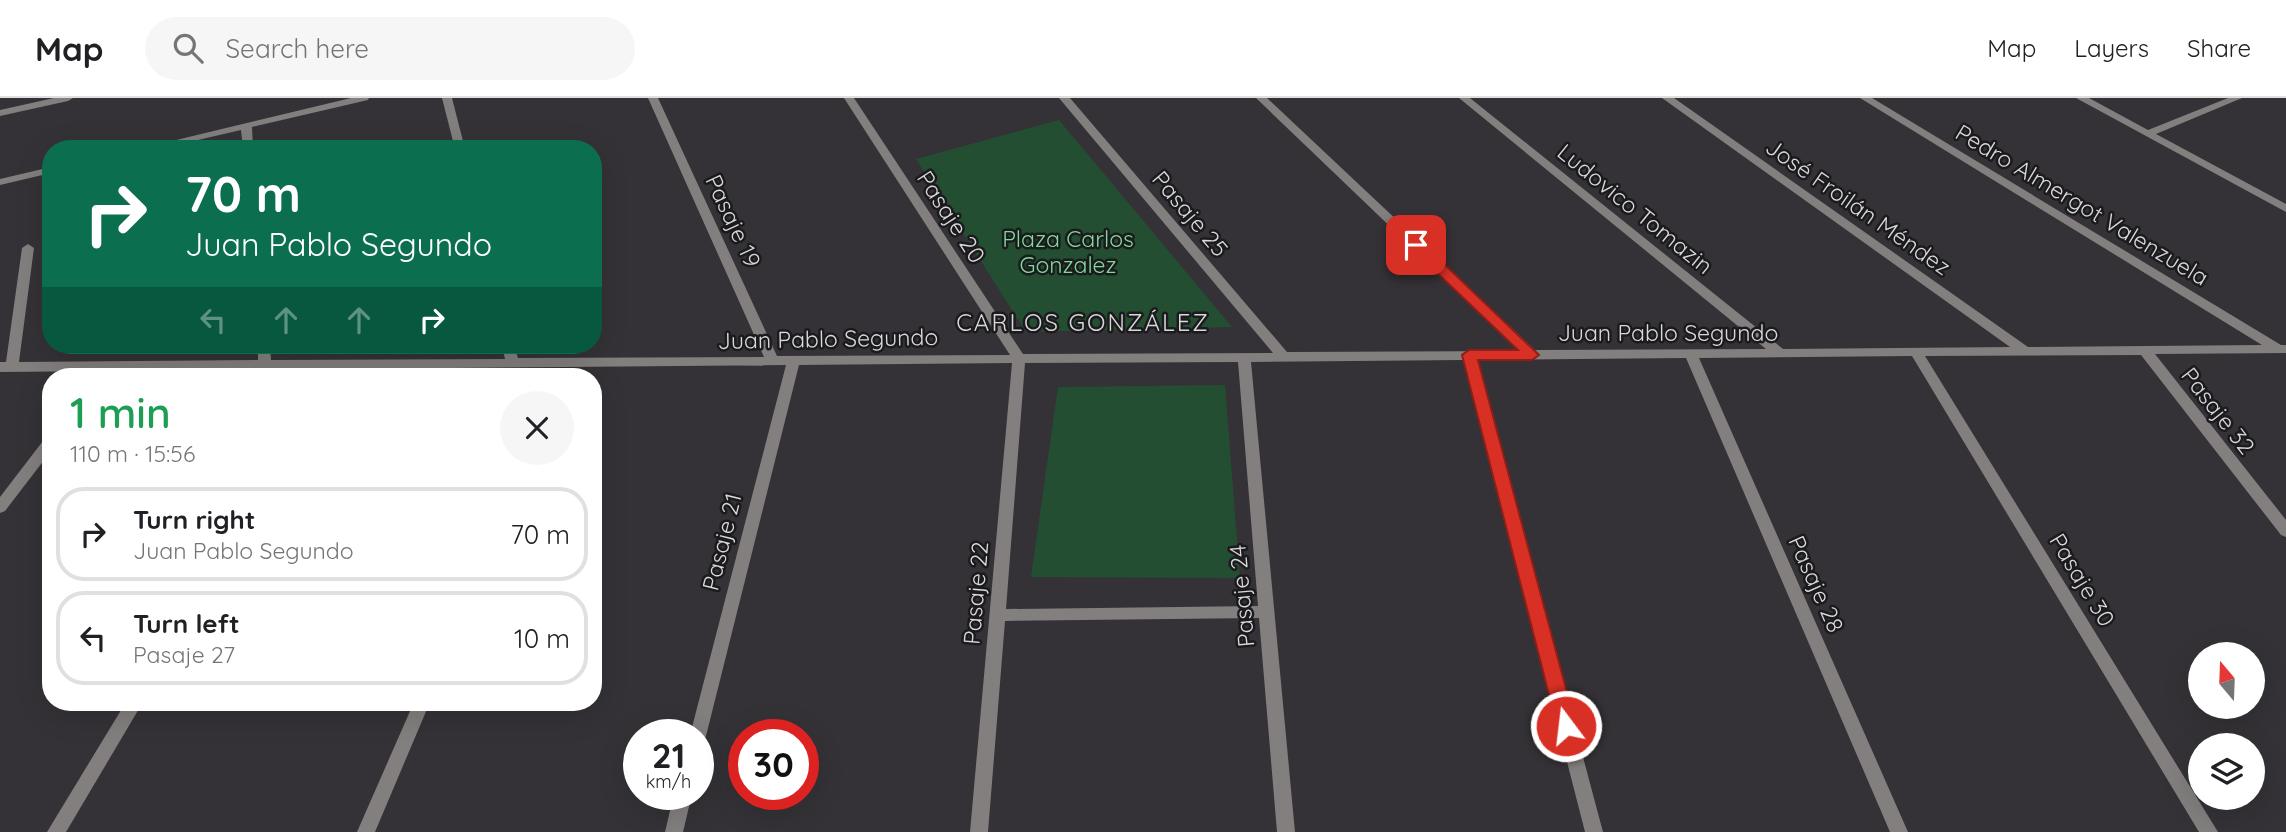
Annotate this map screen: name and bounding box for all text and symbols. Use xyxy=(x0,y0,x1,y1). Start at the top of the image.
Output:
search box xyxy=(145,17,635,80)
text: Map xyxy=(35,28,103,69)
icon: search xyxy=(169,29,207,67)
text: Search here xyxy=(225,32,369,65)
text: Map xyxy=(1987,33,2036,63)
text: Layers xyxy=(2074,33,2149,63)
text: Share xyxy=(2187,33,2251,63)
street label: Pedro Almergot Valenzuela xyxy=(1950,117,2214,292)
street label: José Froilán Méndez xyxy=(1760,132,1956,281)
street label: Ludovico Tomazin xyxy=(1552,137,1719,280)
text: 70 m xyxy=(185,163,301,224)
street label: Pasaje 20 xyxy=(911,165,992,268)
street label: Pasaje 25 xyxy=(1146,165,1235,263)
icon: right xyxy=(70,168,161,259)
street label: Pasaje 19 xyxy=(699,170,768,272)
pin xyxy=(1386,215,1446,275)
text: Juan Pablo Segundo xyxy=(185,224,492,264)
park label: Plaza Carlos Gonzalez xyxy=(1002,224,1134,279)
icon: arrive xyxy=(1397,226,1435,264)
icon: left xyxy=(194,301,232,339)
icon: ahead xyxy=(267,301,305,339)
icon: ahead xyxy=(340,301,378,339)
icon: right xyxy=(413,301,451,339)
district label: CARLOS GONZÁLEZ xyxy=(956,307,1210,337)
street label: Juan Pablo Segundo xyxy=(1558,318,1778,347)
street label: Juan Pablo Segundo xyxy=(717,322,939,355)
street label: Pasaje 32 xyxy=(2175,361,2261,460)
text: 1 min xyxy=(70,386,171,439)
button: close xyxy=(500,391,574,465)
text: 110 m · 15:56 xyxy=(70,439,195,468)
street label: Pasaje 21 xyxy=(695,490,748,594)
text: Turn right xyxy=(133,503,255,536)
icon: right xyxy=(74,515,112,553)
text: 70 m xyxy=(510,518,570,551)
street label: Pasaje 30 xyxy=(2043,528,2122,632)
street label: Pasaje 28 xyxy=(1782,531,1851,637)
text: Juan Pablo Segundo xyxy=(133,536,354,565)
street label: Pasaje 22 xyxy=(957,540,994,646)
street label: Pasaje 24 xyxy=(1223,544,1260,648)
text: Turn left xyxy=(133,607,240,640)
icon: left xyxy=(74,619,112,657)
text: 10 m xyxy=(514,622,570,655)
text: Pasaje 27 xyxy=(133,640,235,669)
north arrow xyxy=(2188,642,2264,719)
map controls xyxy=(2188,642,2265,810)
position arrow xyxy=(1529,689,1603,763)
speed limit sign: 30 xyxy=(728,719,819,810)
text: 21 xyxy=(652,733,685,777)
button: layers xyxy=(2188,733,2265,810)
text: km/h xyxy=(646,770,691,793)

